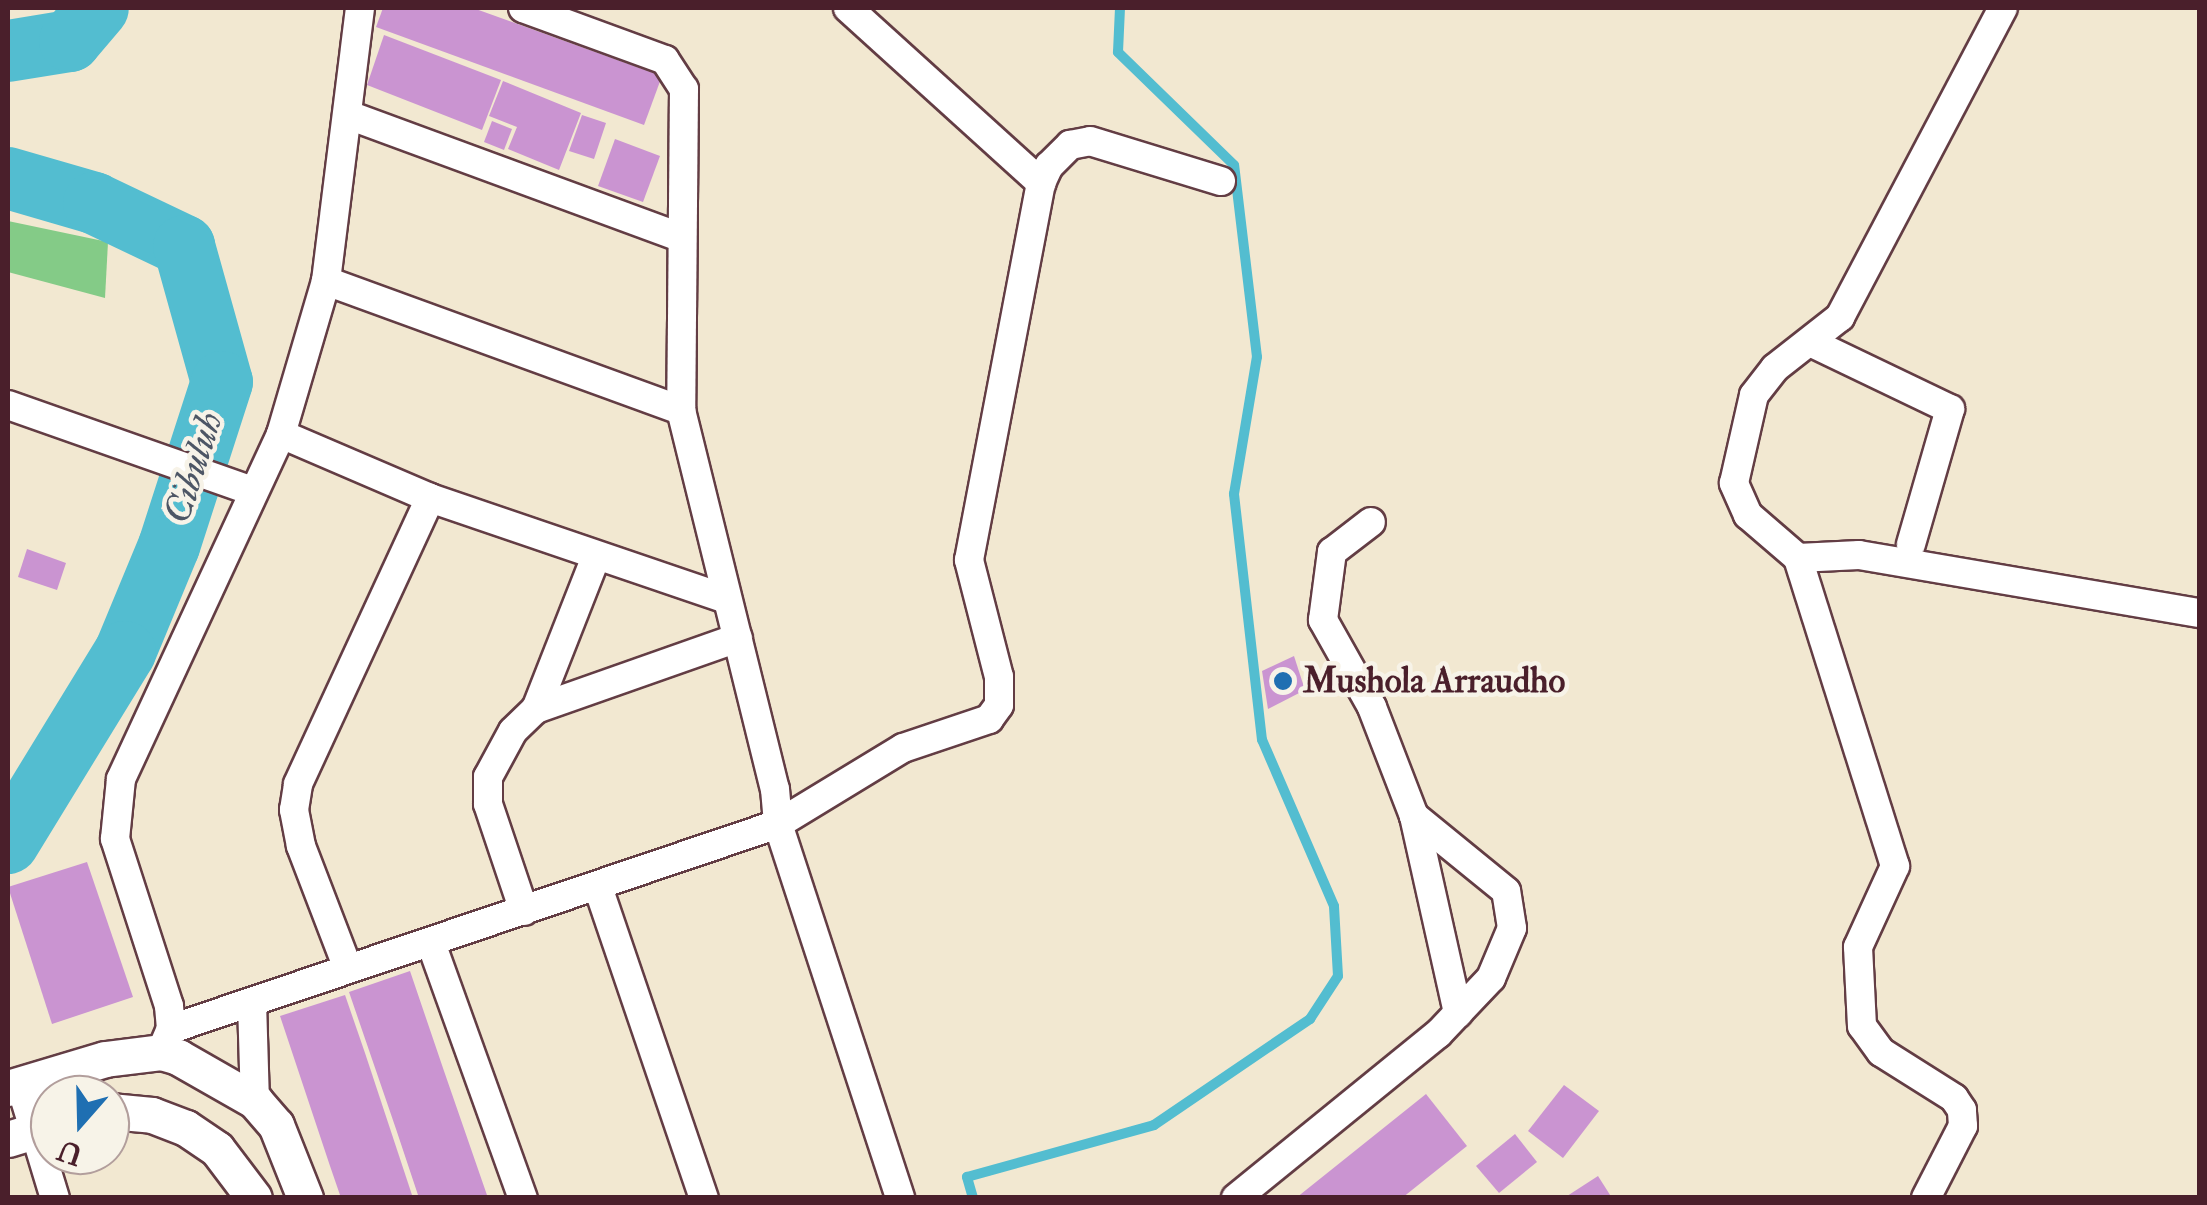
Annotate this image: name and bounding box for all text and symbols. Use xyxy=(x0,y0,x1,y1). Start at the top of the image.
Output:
water label: Cibuluh xyxy=(155,407,233,529)
place label: Mushola Arraudho xyxy=(1303,660,1565,702)
marker: Mushola Arraudho xyxy=(1272,670,1294,692)
north arrow xyxy=(30,1075,130,1175)
text: U xyxy=(53,1131,87,1172)

